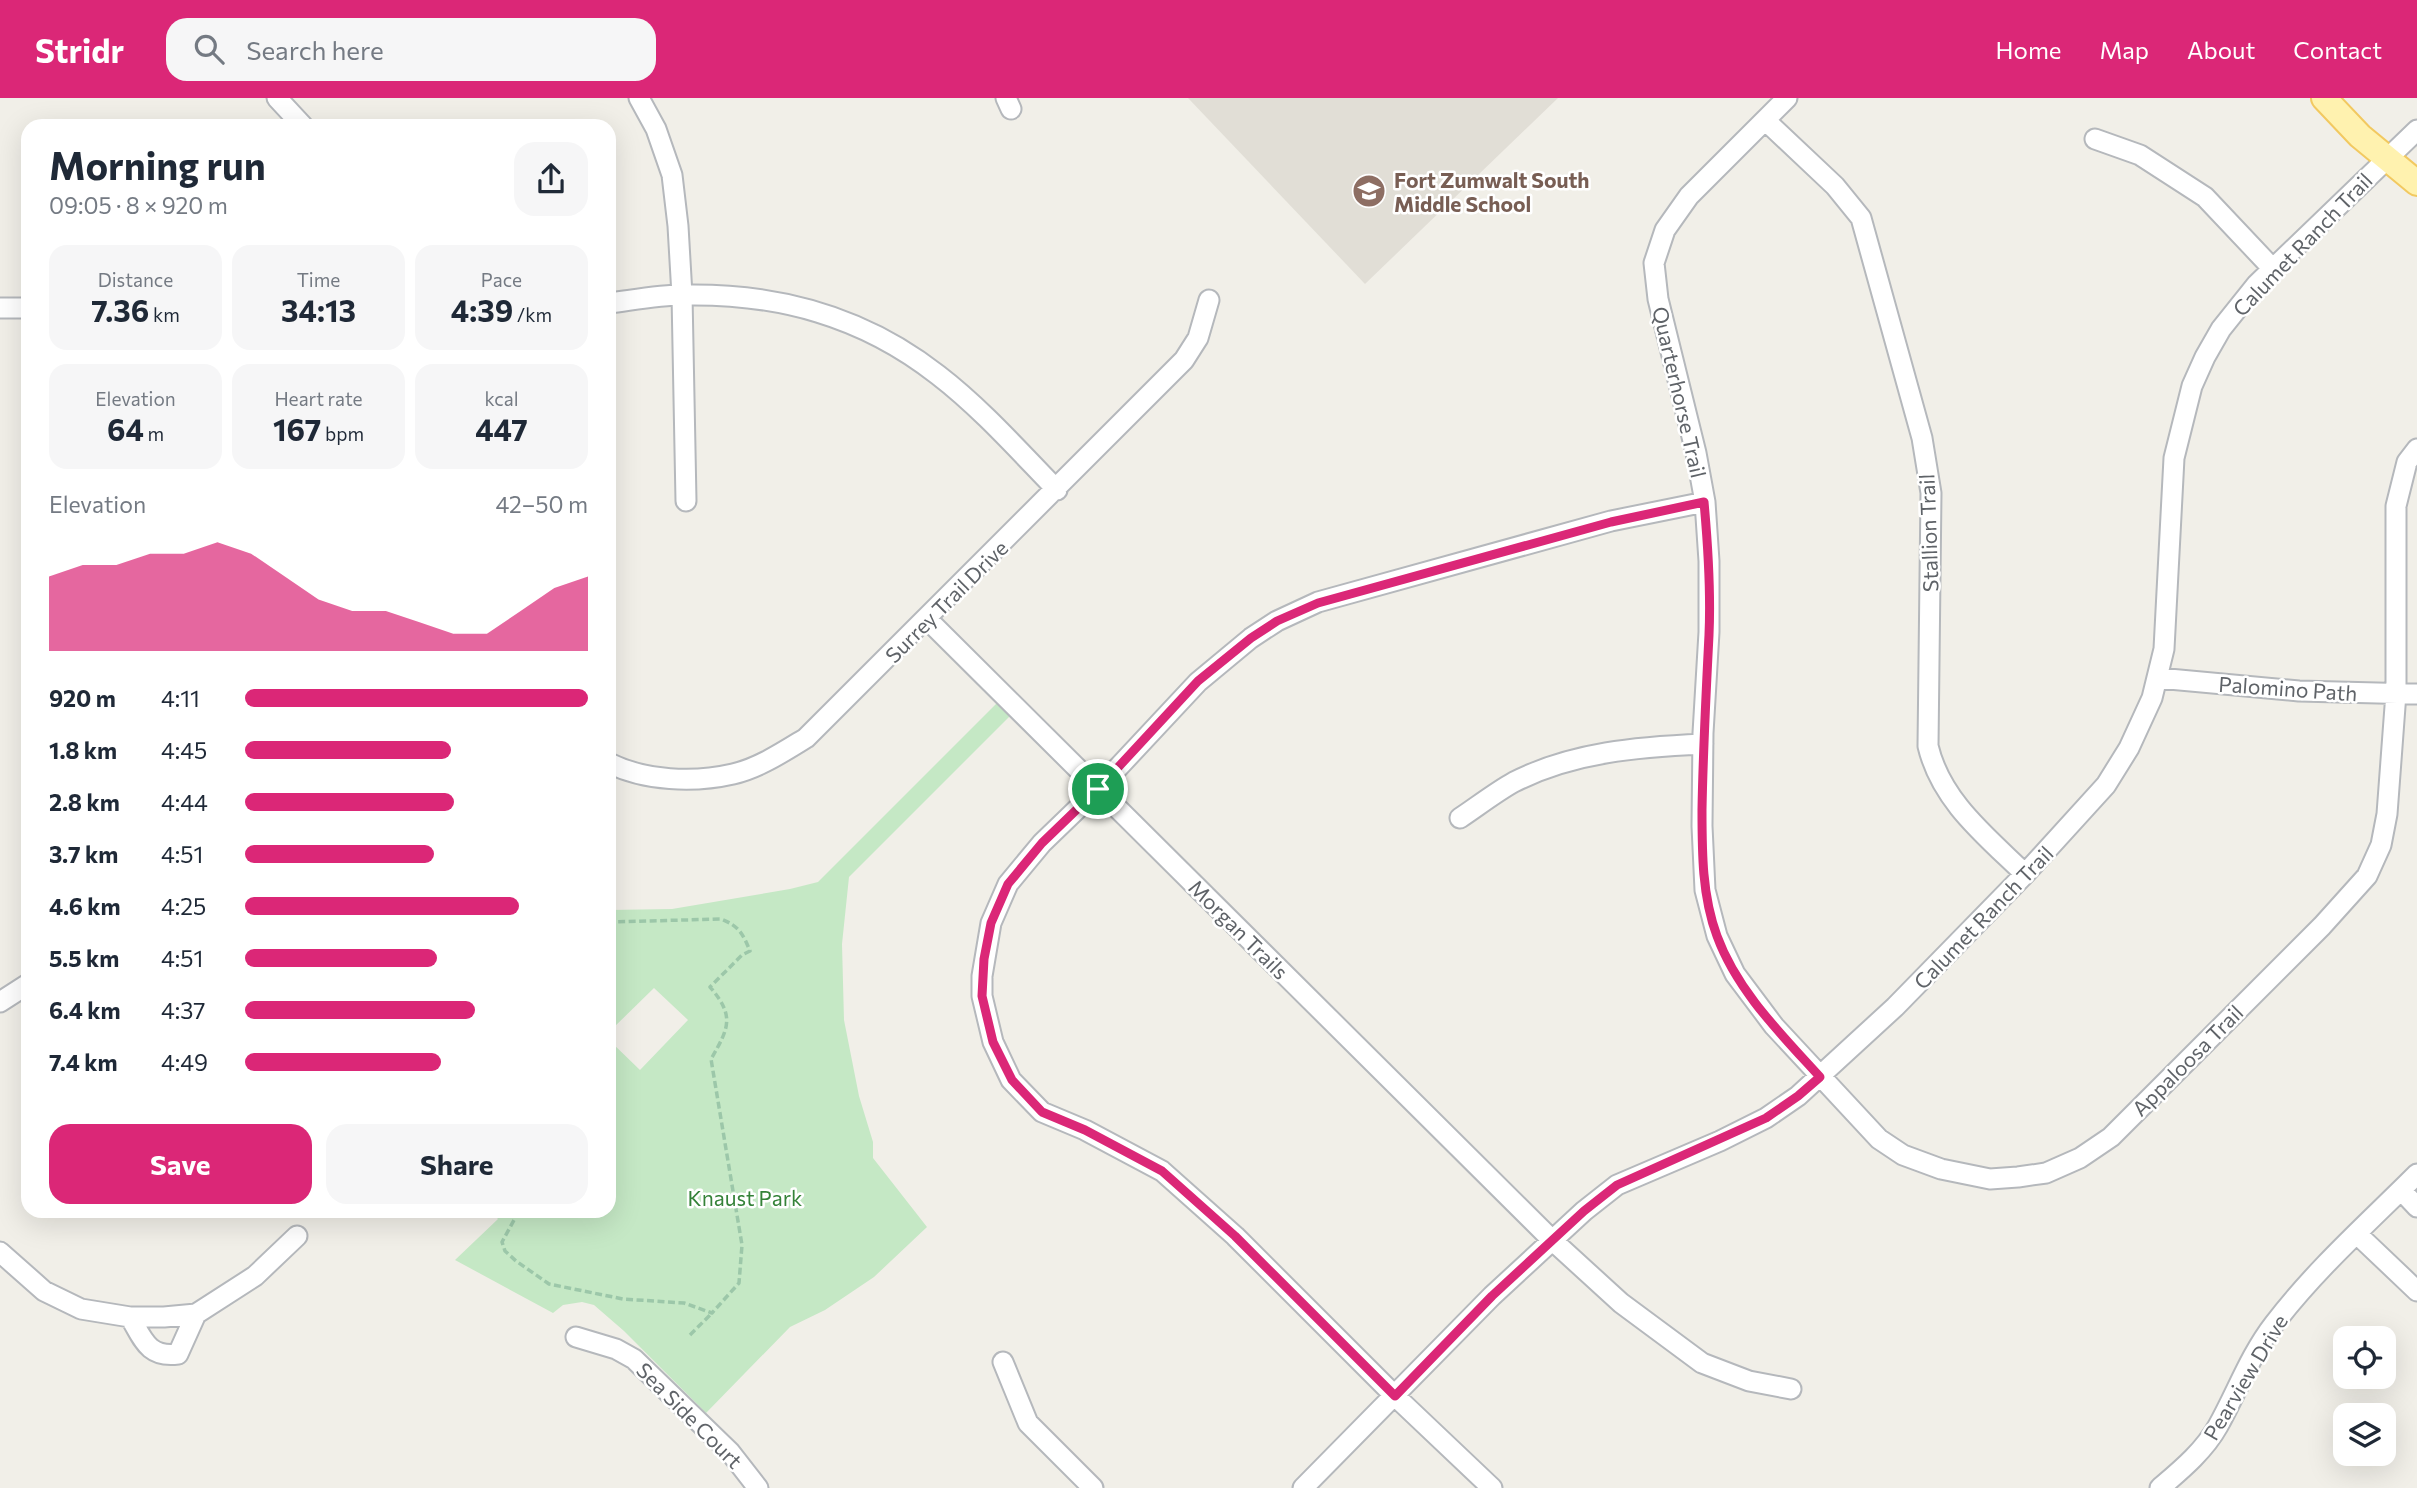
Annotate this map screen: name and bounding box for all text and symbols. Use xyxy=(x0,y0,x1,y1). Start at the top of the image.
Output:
search box xyxy=(166,18,656,81)
text: Stridr xyxy=(35,29,124,70)
icon: search xyxy=(190,30,228,68)
text: Search here xyxy=(246,34,384,65)
text: Home xyxy=(1996,35,2062,64)
text: Map xyxy=(2100,35,2149,64)
text: About xyxy=(2187,35,2255,64)
text: Contact xyxy=(2293,35,2382,64)
text: Morning run xyxy=(49,141,266,188)
button: share xyxy=(514,142,588,216)
place label: Fort Zumwalt South Middle School xyxy=(1394,167,1590,216)
street label: Calumet Ranch Trail xyxy=(2227,167,2377,321)
school or university icon: Fort Zumwalt South Middle School xyxy=(1350,172,1388,210)
text: 09:05 · 8 × 920 m xyxy=(49,191,228,219)
text: Distance xyxy=(98,268,173,291)
text: Time xyxy=(297,268,340,291)
text: Pace xyxy=(481,268,522,291)
text: 7.36 xyxy=(91,291,149,328)
text: 34:13 xyxy=(281,291,356,328)
text: 4:39 xyxy=(451,291,513,328)
text: km xyxy=(149,303,180,326)
text: /km xyxy=(513,303,552,326)
street label: Quarterhorse Trail xyxy=(1648,304,1712,480)
text: Elevation xyxy=(95,387,176,410)
text: Heart rate xyxy=(274,387,363,410)
text: kcal xyxy=(484,387,519,410)
text: 64 xyxy=(107,410,144,447)
text: 167 xyxy=(273,410,321,447)
text: 447 xyxy=(475,410,528,447)
text: m xyxy=(144,422,164,445)
text: bpm xyxy=(321,422,364,445)
street label: Stallion Trail xyxy=(1913,474,1943,592)
text: Elevation xyxy=(49,490,146,518)
text: 42–50 m xyxy=(496,490,588,518)
street label: Surrey Trail Drive xyxy=(880,535,1012,667)
street label: Palomino Path xyxy=(2218,671,2358,705)
text: 920 m xyxy=(49,684,116,712)
text: 4:11 xyxy=(161,684,200,712)
text: 1.8 km xyxy=(49,736,117,764)
text: 4:45 xyxy=(161,736,207,764)
pin xyxy=(1068,759,1128,819)
icon: arrive xyxy=(1079,770,1117,808)
text: 2.8 km xyxy=(49,788,120,816)
text: 4:44 xyxy=(161,788,208,816)
text: 3.7 km xyxy=(49,840,118,868)
text: 4:51 xyxy=(161,840,203,868)
street label: Calumet Ranch Trail xyxy=(1908,840,2058,994)
street label: Morgan Trails xyxy=(1184,874,1294,984)
text: 4.6 km xyxy=(49,892,121,920)
text: 4:25 xyxy=(161,892,206,920)
text: 5.5 km xyxy=(49,944,119,972)
text: 4:51 xyxy=(161,944,203,972)
text: 6.4 km xyxy=(49,996,121,1024)
text: 4:37 xyxy=(161,996,205,1024)
street label: Appaloosa Trail xyxy=(2126,999,2248,1121)
text: 7.4 km xyxy=(49,1048,118,1076)
text: 4:49 xyxy=(161,1048,208,1076)
button: Save xyxy=(49,1124,312,1204)
button: Share xyxy=(326,1124,588,1204)
park label: Knaust Park xyxy=(688,1185,802,1210)
street label: Pearview Drive xyxy=(2198,1310,2292,1444)
map controls xyxy=(2333,1326,2396,1466)
button: locate xyxy=(2333,1326,2396,1389)
street label: Sea Side Court xyxy=(632,1357,748,1473)
button: layers xyxy=(2333,1403,2396,1466)

